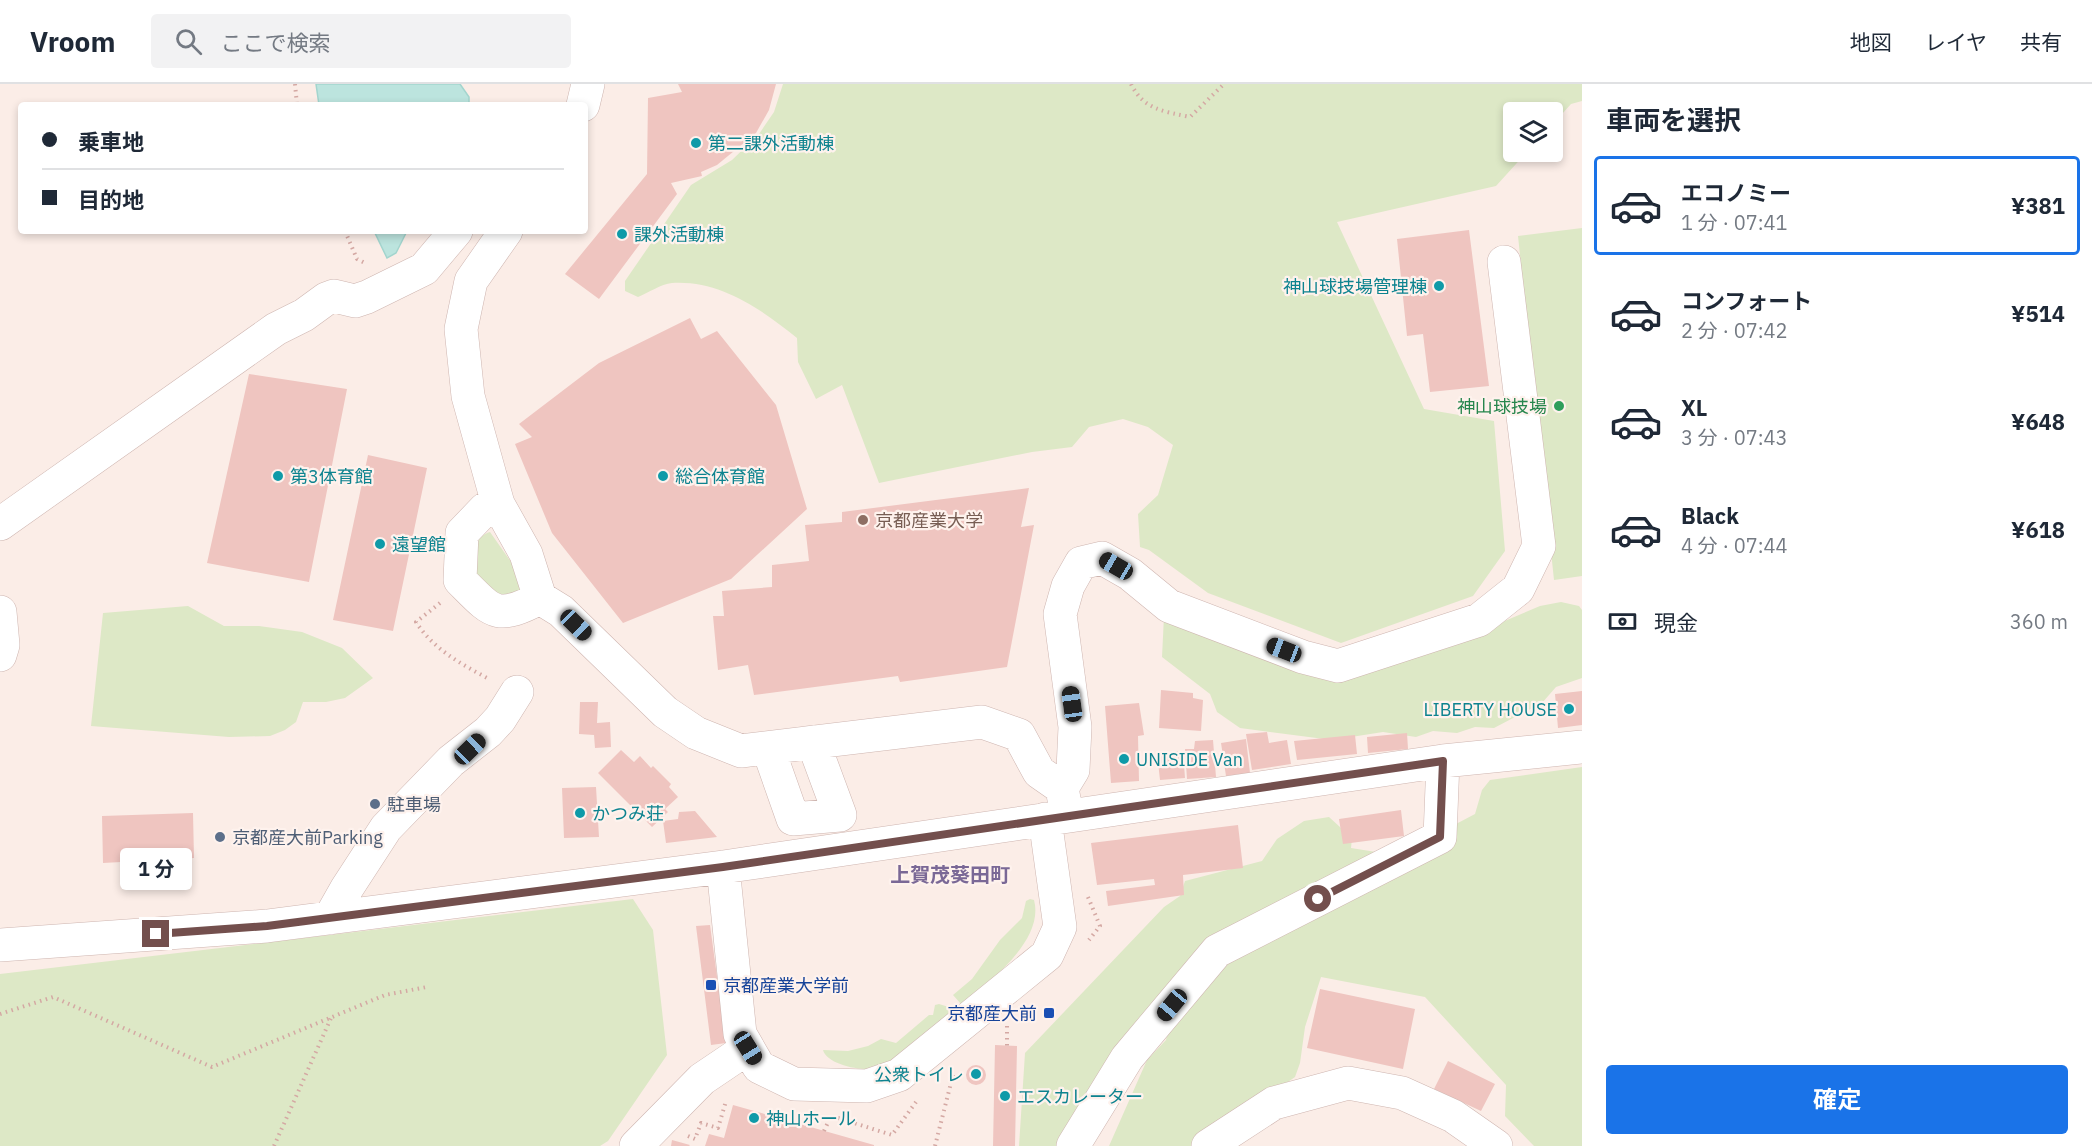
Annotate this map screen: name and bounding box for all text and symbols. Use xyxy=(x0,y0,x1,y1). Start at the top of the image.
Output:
search box xyxy=(151,14,571,68)
text: Vroom xyxy=(30,23,115,60)
icon: search xyxy=(172,25,205,58)
text: ここで検索 xyxy=(220,28,330,57)
text: 地図 xyxy=(1850,28,1892,56)
text: レイヤ xyxy=(1925,28,1987,56)
text: 共有 xyxy=(2020,28,2062,56)
map controls xyxy=(1503,102,1563,162)
button: layers xyxy=(1503,102,1563,162)
text: 車両を選択 xyxy=(1606,102,1741,137)
text: 乗車地 xyxy=(78,127,144,156)
place label: 第二課外活動棟 xyxy=(708,132,834,155)
marker: 第二課外活動棟 xyxy=(689,136,703,150)
text: エコノミー xyxy=(1681,178,1791,207)
icon: car xyxy=(1609,179,1663,233)
text: 目的地 xyxy=(78,185,144,214)
text: ¥381 xyxy=(2011,191,2065,220)
text: 1 分 · 07:41 xyxy=(1681,209,1788,236)
place label: 課外活動棟 xyxy=(634,223,724,246)
marker: 課外活動棟 xyxy=(615,227,629,241)
place label: 神山球技場管理棟 xyxy=(1283,275,1427,298)
marker: 神山球技場管理棟 xyxy=(1432,279,1446,293)
text: コンフォート xyxy=(1681,286,1812,315)
icon: car xyxy=(1609,287,1663,341)
text: ¥514 xyxy=(2011,299,2065,328)
text: 2 分 · 07:42 xyxy=(1681,317,1788,344)
text: XL xyxy=(1681,393,1707,422)
place label: 神山球技場 xyxy=(1457,395,1547,418)
icon: car xyxy=(1609,395,1663,449)
marker: 神山球技場 xyxy=(1552,399,1566,413)
text: ¥648 xyxy=(2011,407,2065,436)
text: 3 分 · 07:43 xyxy=(1681,424,1788,451)
place label: 第3体育館 xyxy=(290,465,373,488)
place label: 総合体育館 xyxy=(675,465,765,488)
marker: 第3体育館 xyxy=(271,469,285,483)
marker: 総合体育館 xyxy=(656,469,670,483)
text: Black xyxy=(1681,501,1739,530)
icon: car xyxy=(1609,503,1663,557)
place label: 京都産業大学 xyxy=(875,509,983,532)
marker: 京都産業大学 xyxy=(856,513,870,527)
text: ¥618 xyxy=(2011,515,2065,544)
text: 4 分 · 07:44 xyxy=(1681,532,1788,559)
place label: 遠望館 xyxy=(392,533,446,556)
marker: 遠望館 xyxy=(373,537,387,551)
car xyxy=(1096,549,1136,583)
icon: cash xyxy=(1606,605,1639,638)
car xyxy=(557,606,595,644)
text: 現金 xyxy=(1654,608,1698,637)
text: 360 m xyxy=(2010,608,2068,635)
car xyxy=(1264,635,1304,665)
car xyxy=(1061,685,1083,723)
place label: LIBERTY HOUSE xyxy=(1424,698,1557,721)
marker: LIBERTY HOUSE xyxy=(1562,702,1576,716)
car xyxy=(451,730,489,768)
place label: UNISIDE Van xyxy=(1136,748,1243,771)
marker: UNISIDE Van xyxy=(1117,752,1131,766)
place label: 駐車場 xyxy=(387,793,441,816)
marker: 駐車場 xyxy=(368,797,382,811)
place label: かつみ荘 xyxy=(592,802,664,825)
marker: かつみ荘 xyxy=(573,806,587,820)
place label: 京都産大前Parking xyxy=(232,826,383,849)
marker: 京都産大前Parking xyxy=(213,830,227,844)
callout: 1 分 xyxy=(120,847,192,889)
text: 1 分 xyxy=(138,855,174,882)
district label: 上賀茂葵田町 xyxy=(890,861,1010,888)
route start xyxy=(1304,885,1331,912)
route end xyxy=(142,920,169,947)
place label: 京都産業大学前 xyxy=(723,974,849,997)
marker: 京都産業大学前 xyxy=(704,978,718,992)
car xyxy=(1154,985,1190,1025)
place label: 京都産大前 xyxy=(947,1002,1037,1025)
marker: 京都産大前 xyxy=(1042,1006,1056,1020)
car xyxy=(731,1028,765,1068)
place label: 公衆トイレ xyxy=(874,1063,964,1086)
button: 確定 xyxy=(1606,1065,2068,1134)
marker: 公衆トイレ xyxy=(969,1067,983,1081)
place label: エスカレーター xyxy=(1017,1085,1143,1108)
marker: エスカレーター xyxy=(998,1089,1012,1103)
place label: 神山ホール xyxy=(766,1107,856,1130)
marker: 神山ホール xyxy=(747,1111,761,1125)

